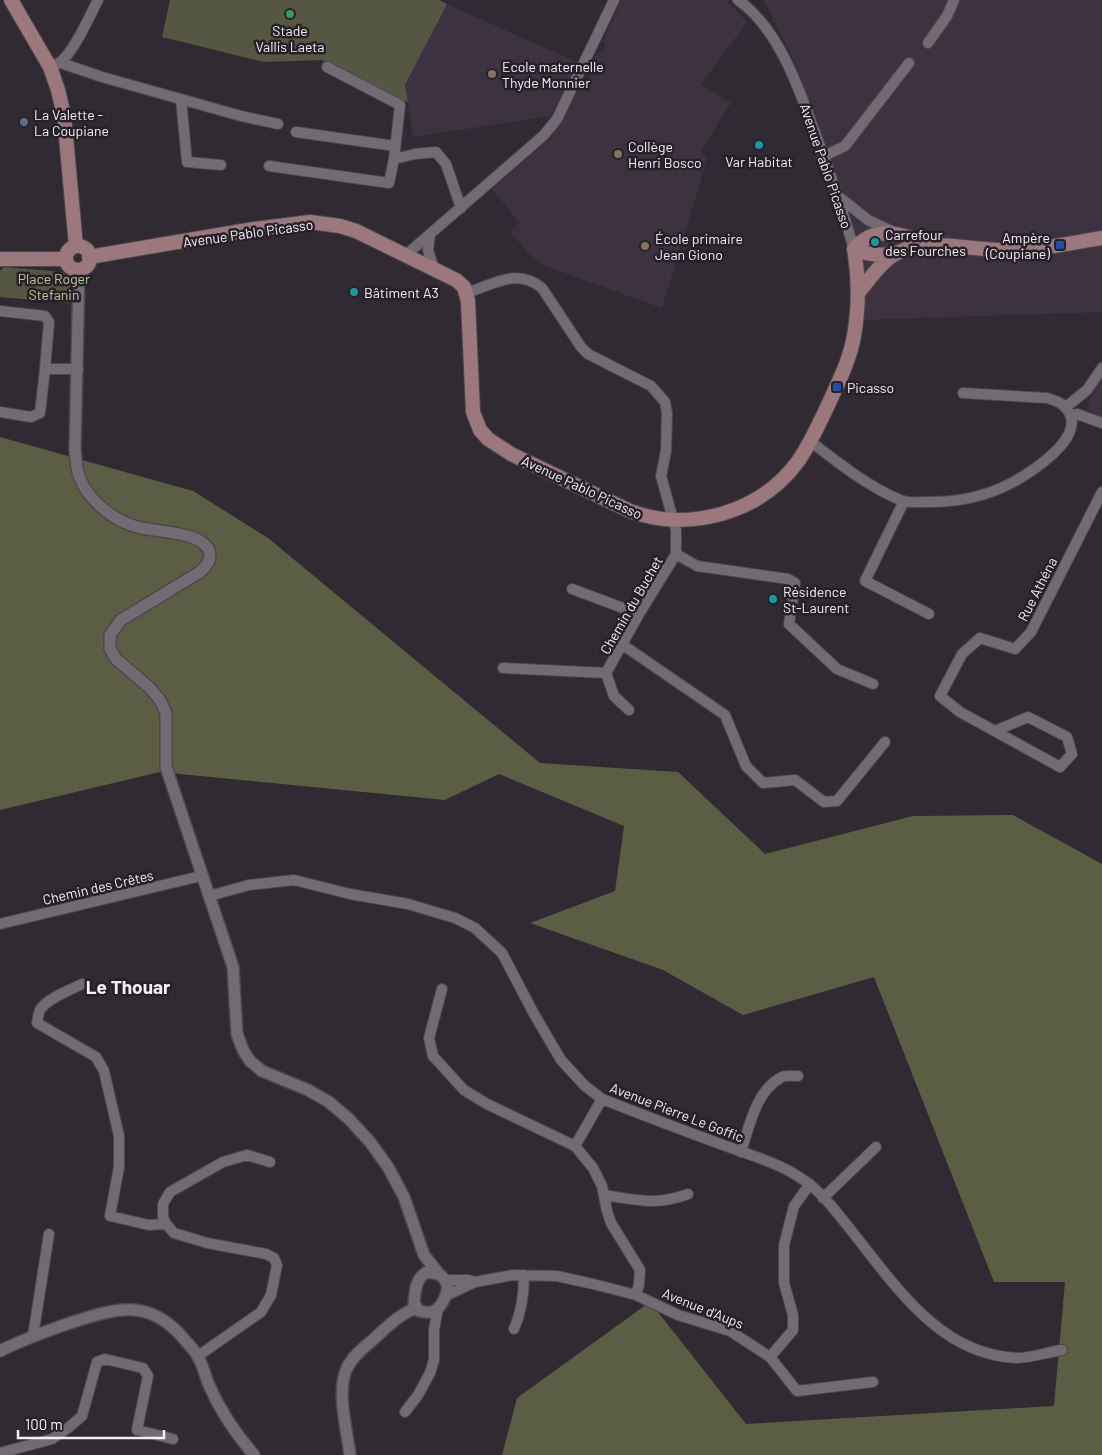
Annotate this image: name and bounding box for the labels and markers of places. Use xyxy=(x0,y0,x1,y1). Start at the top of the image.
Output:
marker: Stade Vallis Laeta xyxy=(284,8,296,20)
place label: Stade Vallis Laeta xyxy=(256,22,325,55)
place label: Ecole maternelle Thyde Monnier xyxy=(502,58,604,91)
marker: Ecole maternelle Thyde Monnier xyxy=(486,68,498,80)
place label: La Valette - La Coupiane xyxy=(34,106,109,139)
marker: La Valette - La Coupiane xyxy=(18,116,30,128)
place label: Collège Henri Bosco xyxy=(628,138,702,171)
marker: Var Habitat xyxy=(753,139,765,151)
marker: Collège Henri Bosco xyxy=(612,148,624,160)
place label: Var Habitat xyxy=(725,153,793,170)
place label: Carrefour des Fourches xyxy=(885,226,966,259)
place label: Ampère (Coupiane) xyxy=(985,229,1050,262)
place label: École primaire Jean Giono xyxy=(655,230,743,263)
marker: Carrefour des Fourches xyxy=(869,236,881,248)
marker: Ampère (Coupiane) xyxy=(1054,239,1066,251)
marker: École primaire Jean Giono xyxy=(639,240,651,252)
place label: Bâtiment A3 xyxy=(364,284,439,301)
marker: Bâtiment A3 xyxy=(348,286,360,298)
place label: Picasso xyxy=(847,379,894,396)
marker: Picasso xyxy=(831,381,843,393)
place label: Résidence St-Laurent xyxy=(783,583,849,616)
marker: Résidence St-Laurent xyxy=(767,593,779,605)

